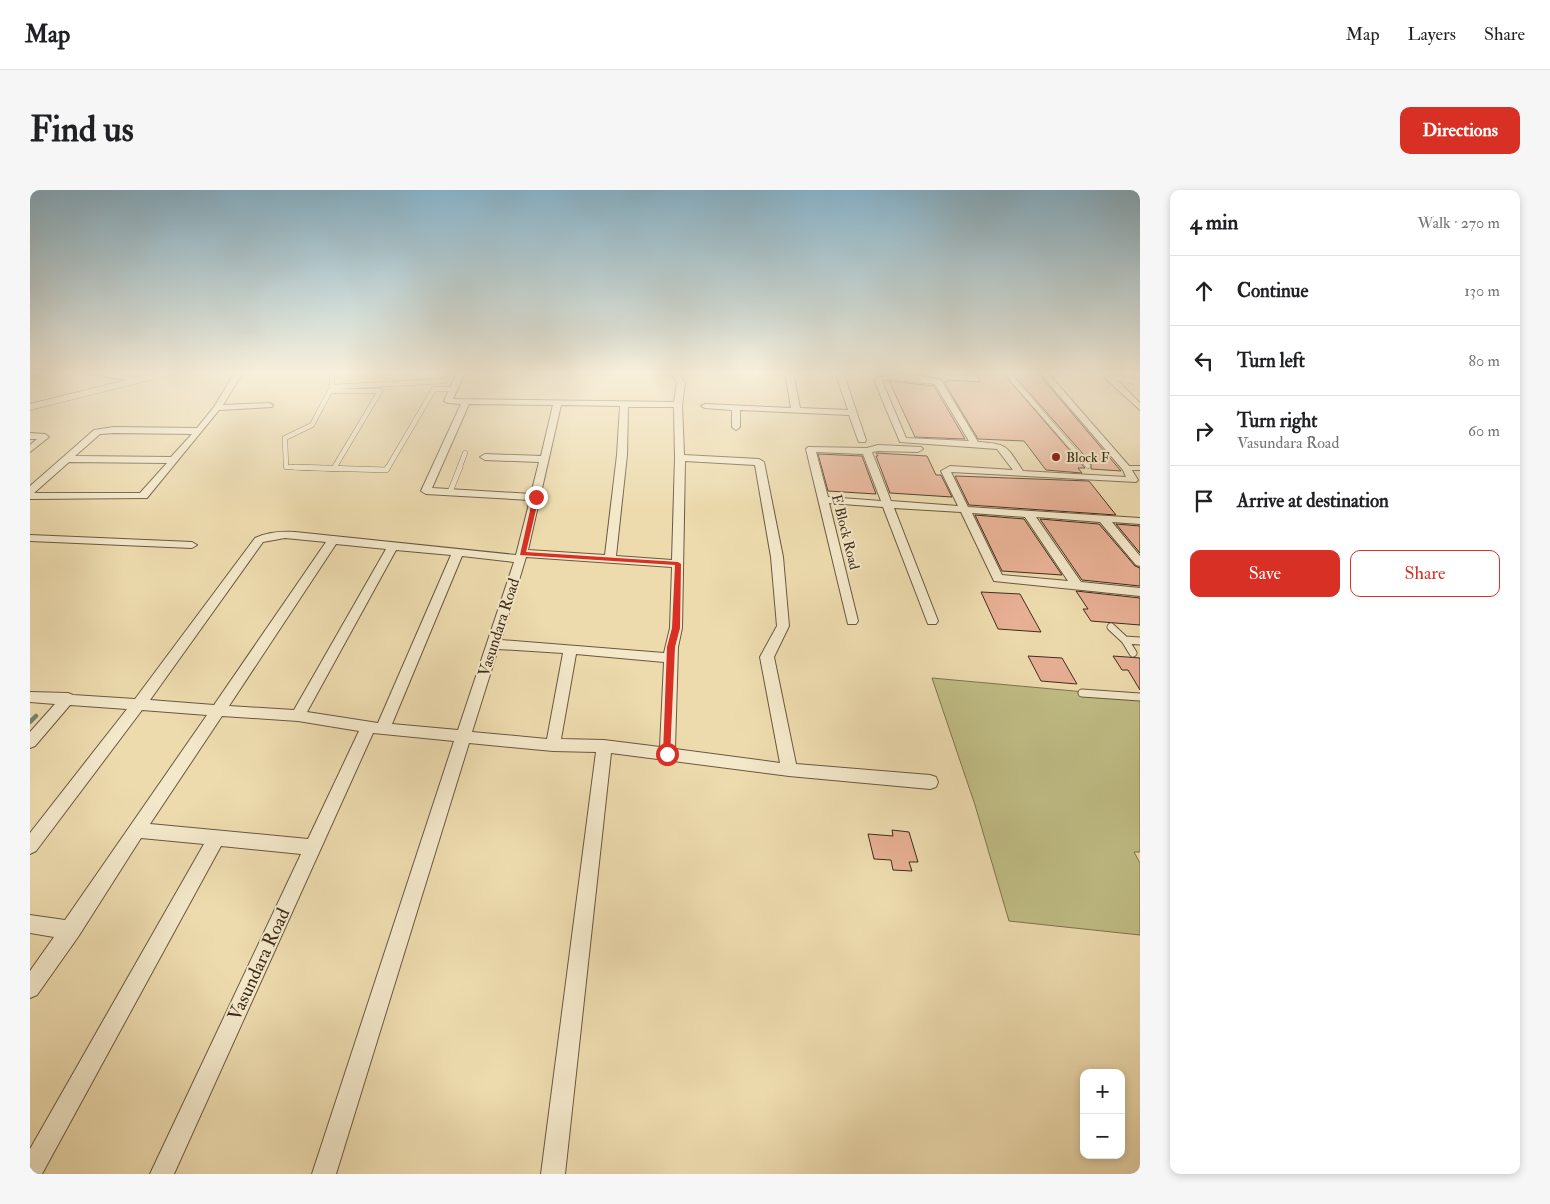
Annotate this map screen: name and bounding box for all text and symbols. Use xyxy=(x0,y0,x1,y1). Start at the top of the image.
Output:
text: Map xyxy=(25,19,70,50)
text: Map xyxy=(1346,23,1380,46)
text: Layers xyxy=(1408,23,1456,46)
text: Share xyxy=(1484,23,1525,46)
button: Directions xyxy=(1400,107,1520,154)
text: Find us xyxy=(30,108,134,152)
text: 4 min xyxy=(1190,209,1238,236)
text: Walk · 270 m xyxy=(1418,213,1500,233)
icon: ahead xyxy=(1190,277,1218,305)
text: Continue xyxy=(1237,279,1308,303)
text: 130 m xyxy=(1464,281,1500,301)
icon: left xyxy=(1190,347,1218,375)
text: Turn left xyxy=(1237,349,1305,373)
text: 80 m xyxy=(1469,351,1500,371)
text: Turn right xyxy=(1237,409,1317,433)
icon: right xyxy=(1190,417,1218,445)
text: 60 m xyxy=(1468,421,1500,441)
text: Vasundara Road xyxy=(1237,433,1339,453)
place label: Block F xyxy=(1066,449,1110,466)
marker: Block F xyxy=(1050,451,1062,463)
route end xyxy=(525,486,548,509)
icon: arrive xyxy=(1190,487,1218,515)
text: Arrive at destination xyxy=(1237,489,1389,513)
street label: E Block Road xyxy=(828,493,863,572)
button: Save xyxy=(1190,550,1340,597)
button: Share xyxy=(1350,550,1500,597)
street label: Vasundara Road xyxy=(474,575,524,679)
route start xyxy=(656,743,679,766)
street label: Vasundara Road xyxy=(222,904,296,1025)
map controls xyxy=(1080,1069,1125,1159)
button: + xyxy=(1080,1069,1125,1114)
button: − xyxy=(1080,1114,1125,1159)

